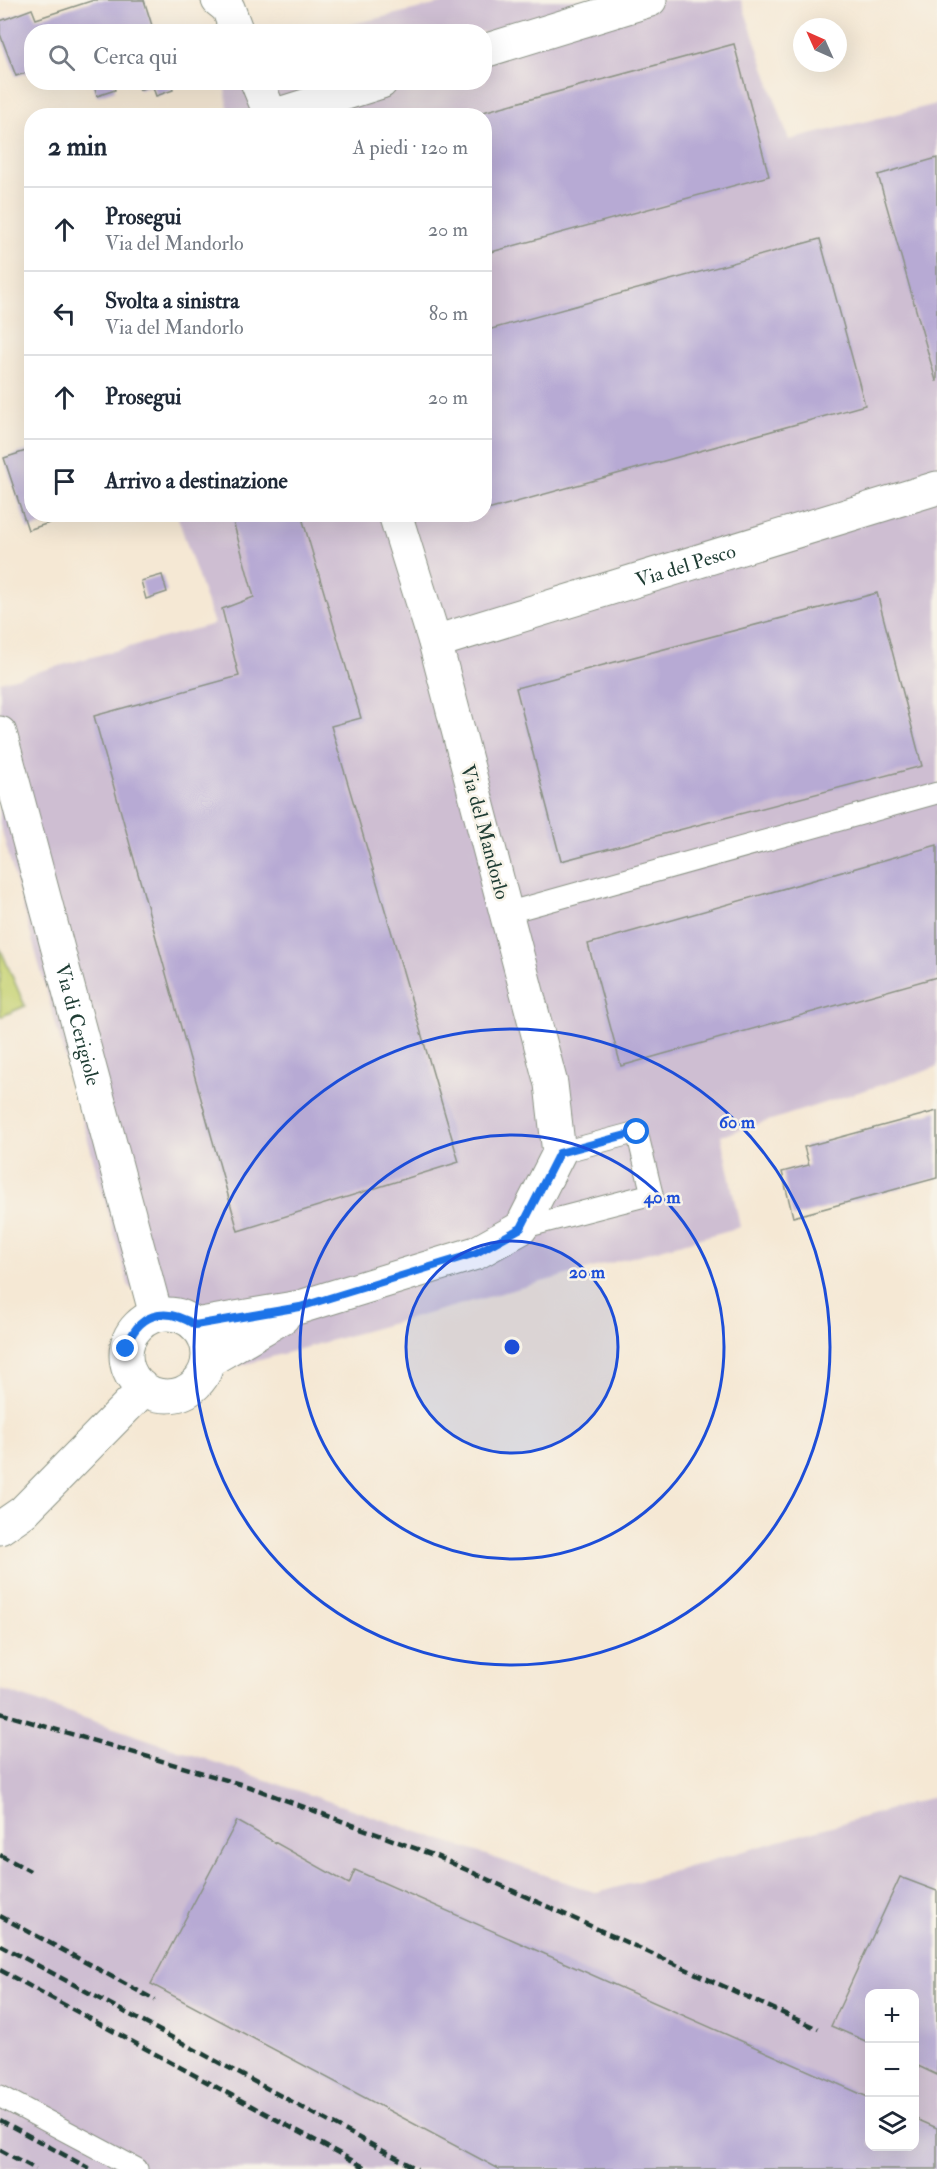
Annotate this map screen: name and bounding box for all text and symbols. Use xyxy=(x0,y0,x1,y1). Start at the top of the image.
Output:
north arrow xyxy=(793,18,847,72)
search box xyxy=(24,24,492,90)
icon: search xyxy=(45,41,78,74)
text: Cerca qui xyxy=(93,43,178,71)
text: 2 min xyxy=(48,131,107,163)
text: A piedi · 120 m xyxy=(353,135,468,160)
text: Prosegui xyxy=(105,203,181,231)
icon: ahead xyxy=(48,213,81,246)
text: 20 m xyxy=(428,217,468,242)
text: Via del Mandorlo xyxy=(105,231,244,256)
text: Svolta a sinistra xyxy=(105,287,239,315)
icon: left xyxy=(48,297,81,330)
text: 80 m xyxy=(429,301,468,326)
text: Via del Mandorlo xyxy=(105,315,244,340)
icon: ahead xyxy=(48,381,81,414)
text: Prosegui xyxy=(105,383,181,411)
text: 20 m xyxy=(428,385,468,410)
icon: arrive xyxy=(48,465,81,498)
text: Arrivo a destinazione xyxy=(105,467,288,495)
street label: Via del Pesco xyxy=(632,538,739,592)
street label: Via del Mandorlo xyxy=(455,762,515,902)
street label: Via di Cerigiole xyxy=(50,961,106,1088)
text: 60 m xyxy=(719,1111,756,1134)
route start xyxy=(623,1118,649,1144)
text: 40 m xyxy=(643,1186,681,1209)
text: 20 m xyxy=(569,1261,606,1284)
route end xyxy=(112,1335,138,1361)
centre of rings xyxy=(502,1337,522,1357)
map controls xyxy=(865,1989,919,2151)
button: + xyxy=(865,1989,919,2043)
button: − xyxy=(865,2043,919,2097)
button: layers xyxy=(865,2097,919,2151)

